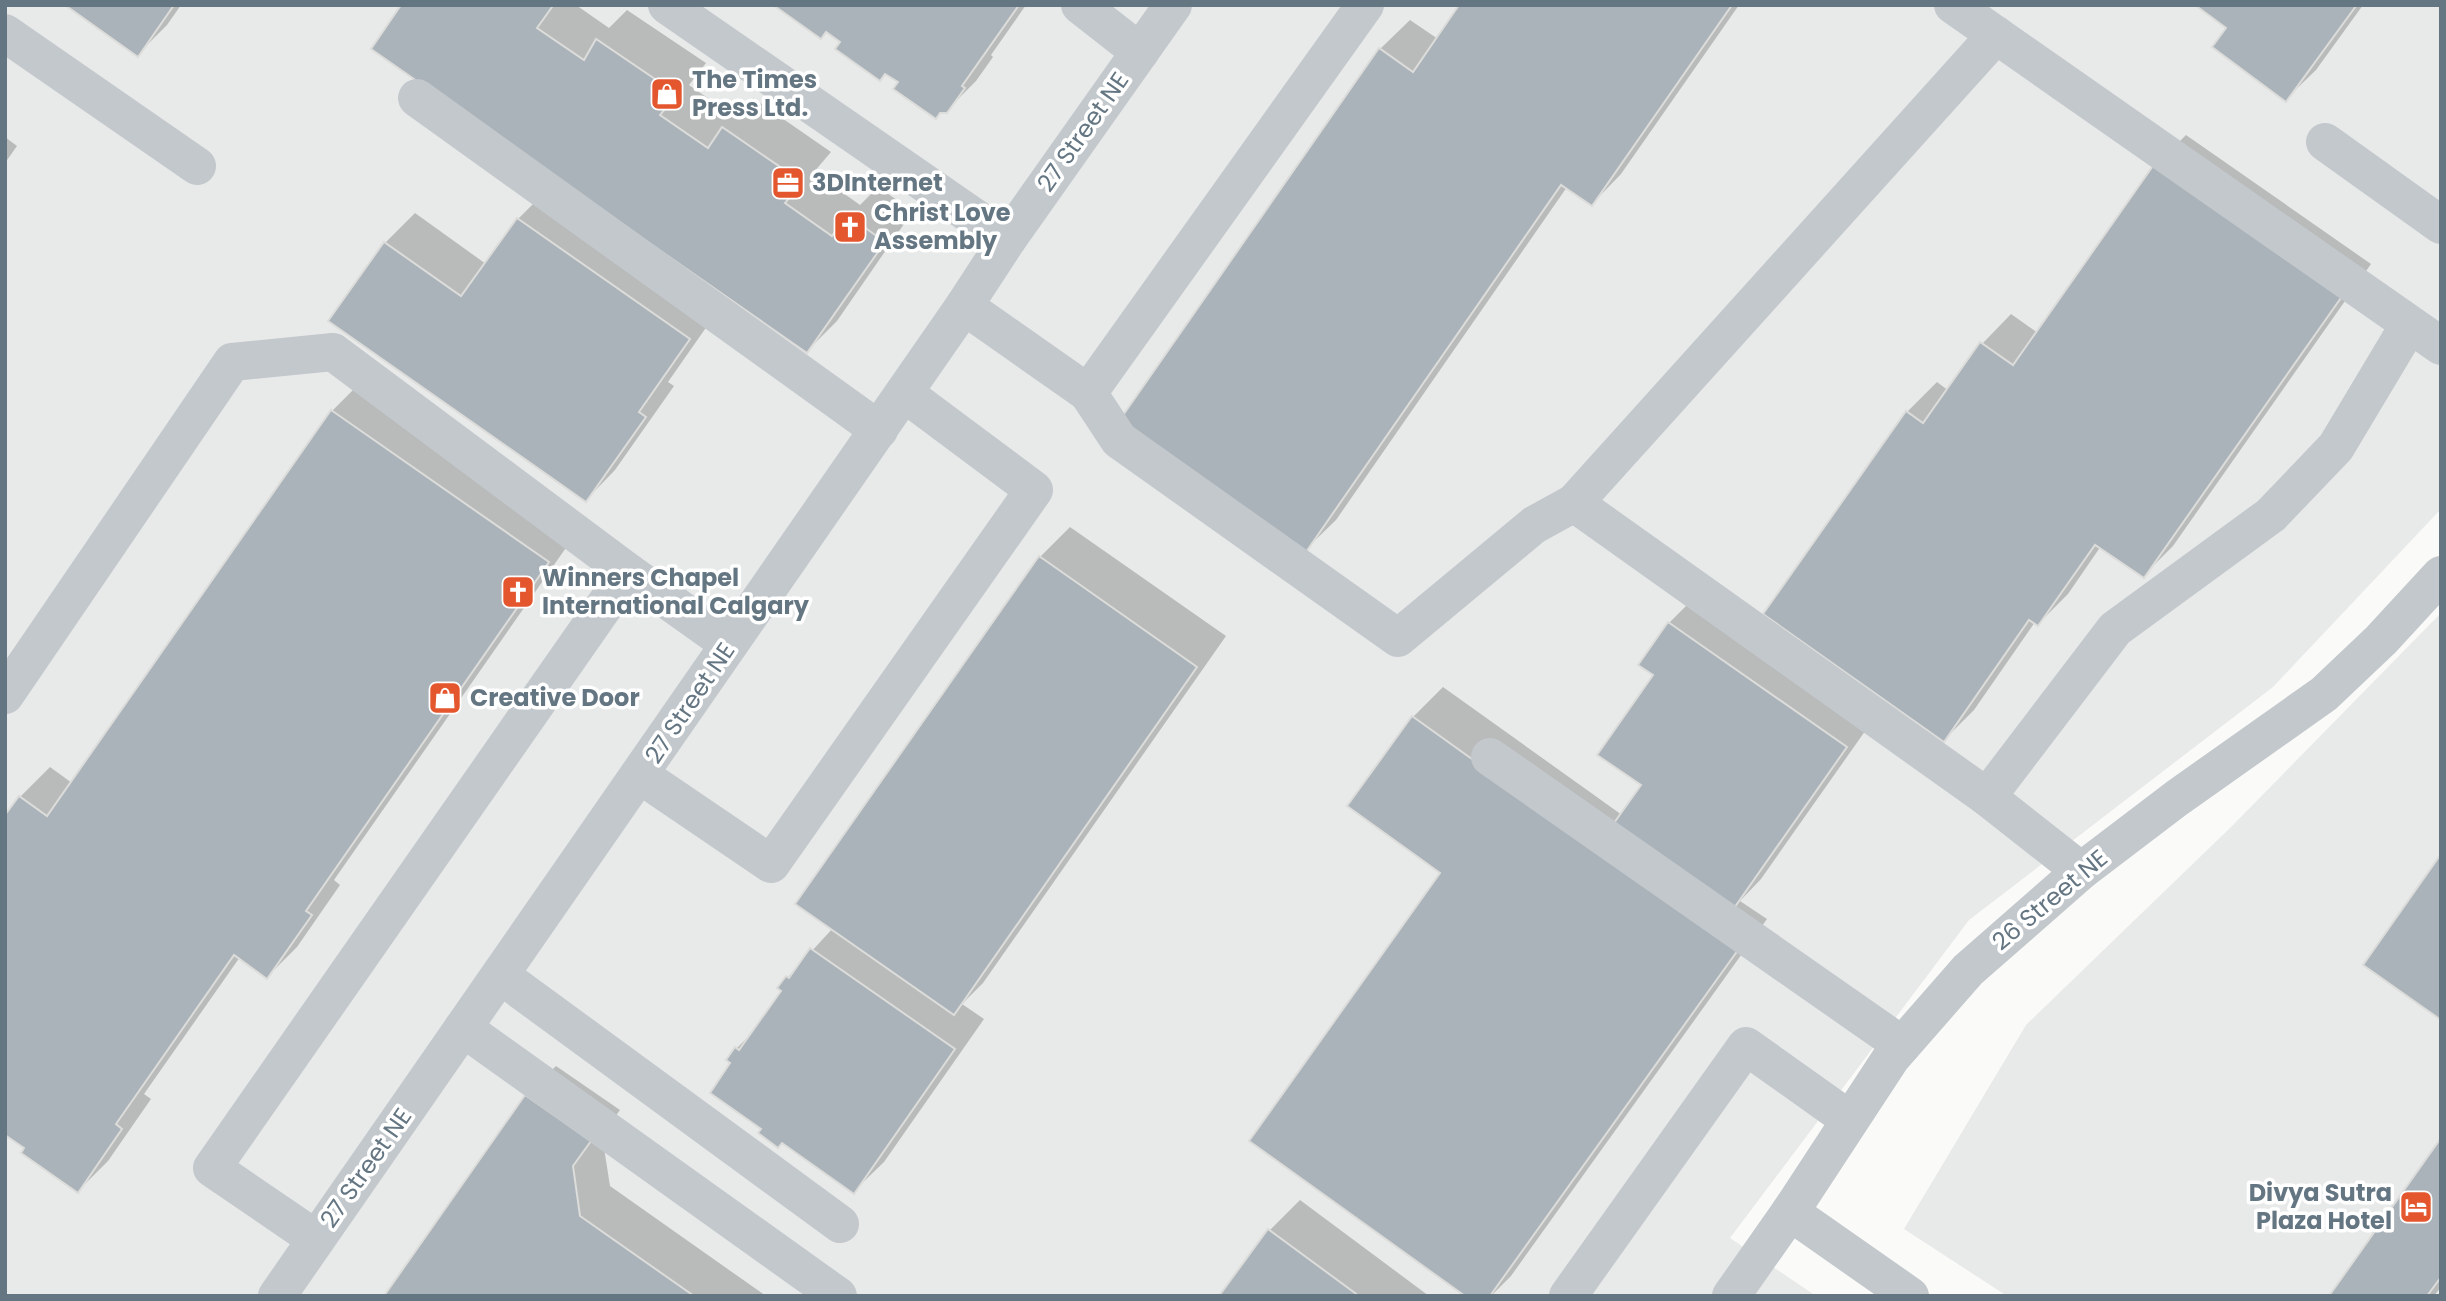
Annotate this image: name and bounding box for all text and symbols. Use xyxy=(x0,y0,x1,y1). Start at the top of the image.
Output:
place label: The Times Press Ltd. xyxy=(692,63,817,124)
street label: 27 Street NE xyxy=(1029,65,1136,198)
shop icon: The Times Press Ltd. xyxy=(648,75,686,113)
office icon: 3DInternet xyxy=(769,164,807,202)
place label: 3DInternet xyxy=(812,166,943,199)
place label: Christ Love Assembly xyxy=(874,196,1011,257)
church icon: Christ Love Assembly xyxy=(831,208,869,246)
place label: Winners Chapel International Calgary xyxy=(542,561,810,622)
church icon: Winners Chapel International Calgary xyxy=(499,573,537,611)
street label: 27 Street NE xyxy=(637,636,742,770)
shop icon: Creative Door xyxy=(426,679,464,717)
place label: Creative Door xyxy=(470,681,640,714)
street label: 26 Street NE xyxy=(1985,842,2114,958)
street label: 27 Street NE xyxy=(312,1101,419,1234)
place label: Divya Sutra Plaza Hotel xyxy=(2249,1176,2392,1237)
hotel icon: Divya Sutra Plaza Hotel xyxy=(2397,1188,2435,1226)

